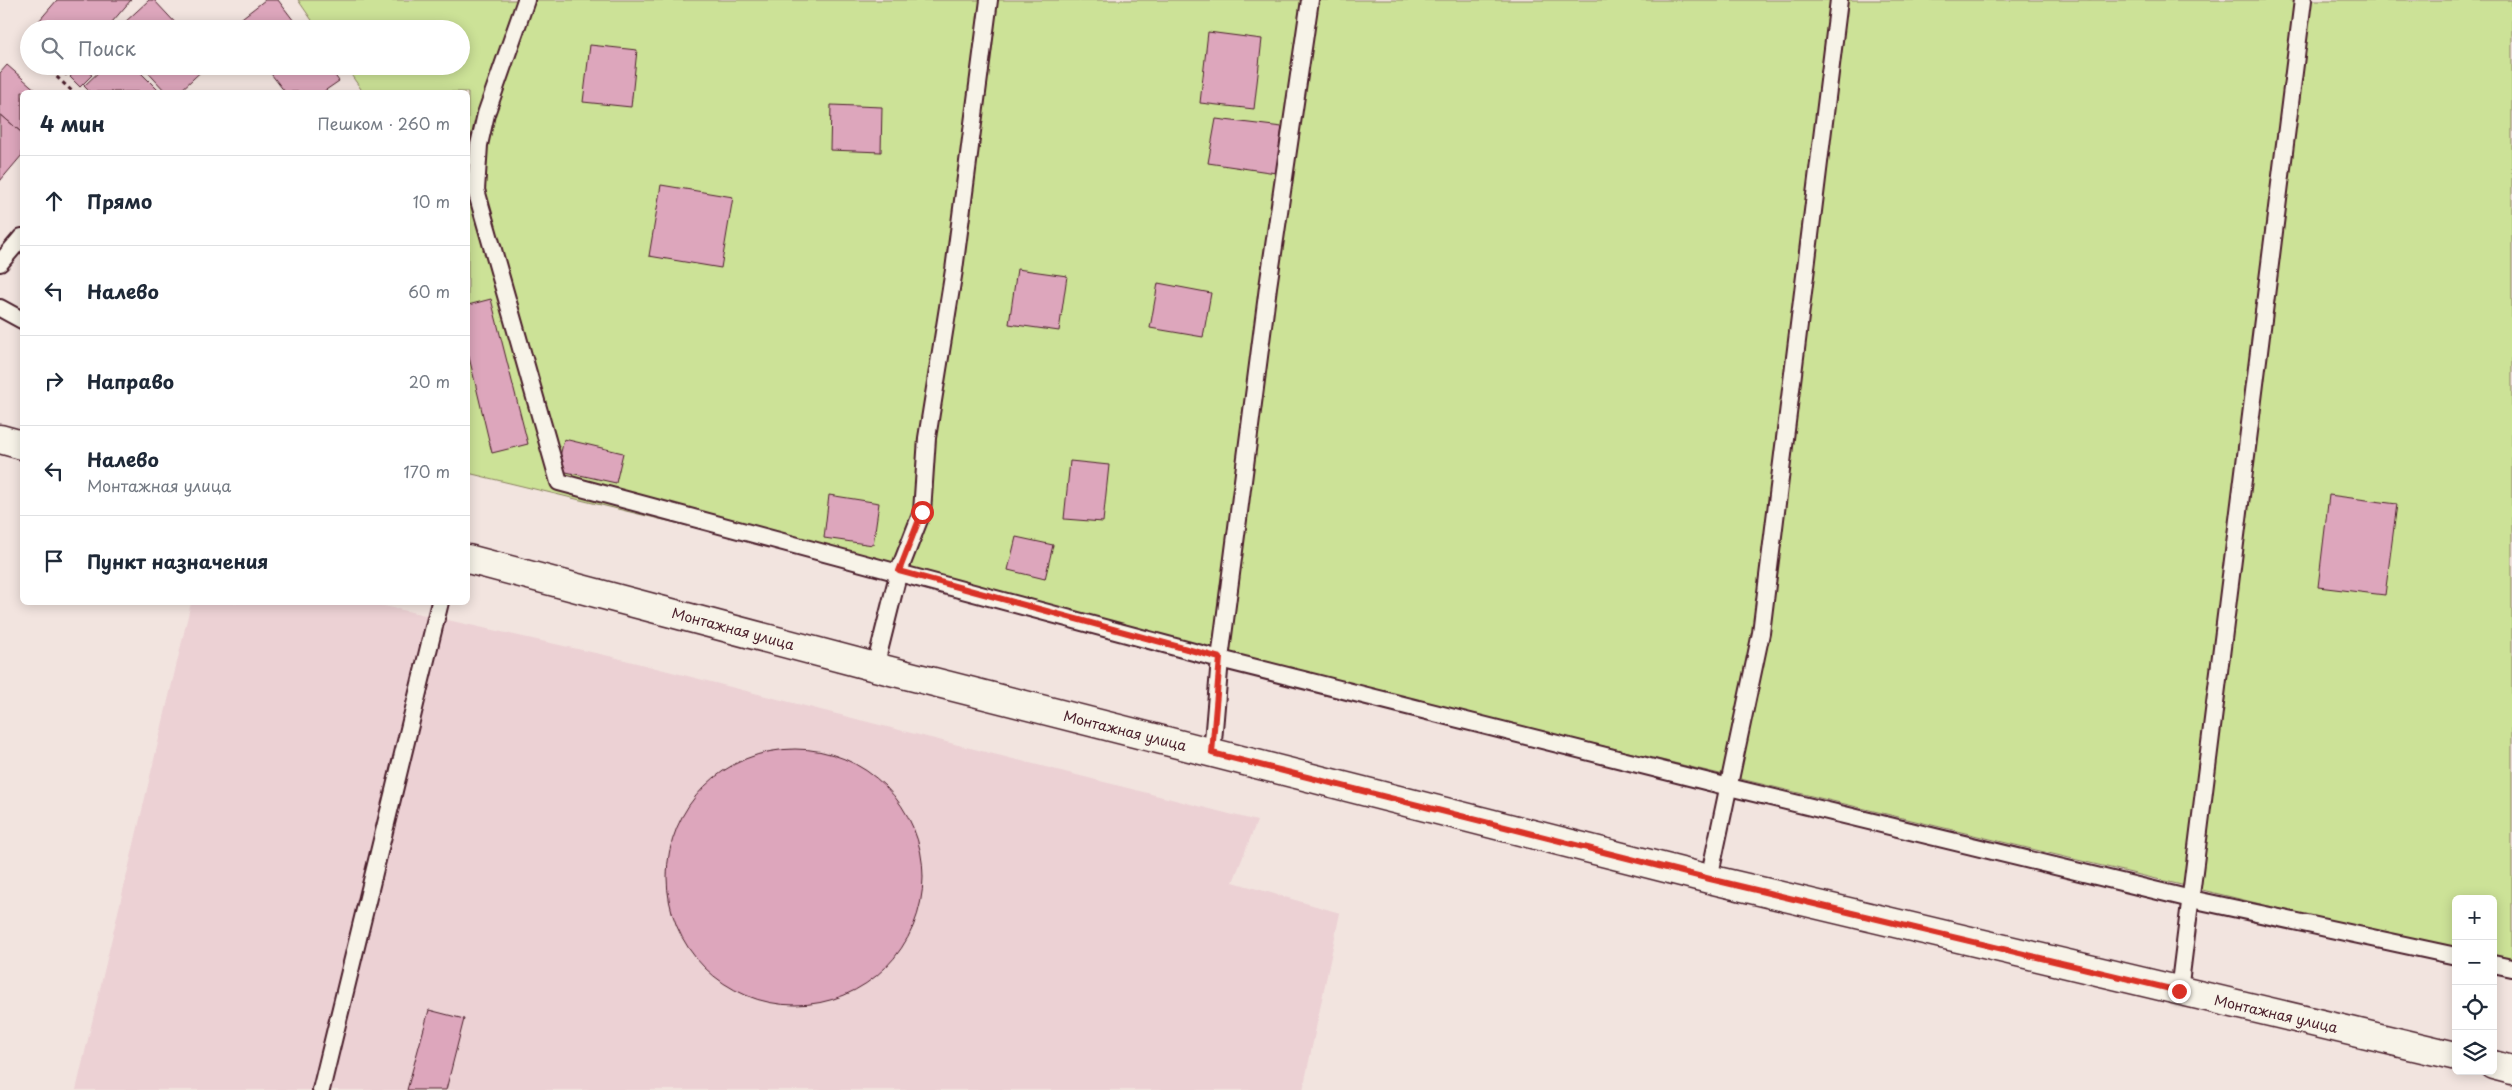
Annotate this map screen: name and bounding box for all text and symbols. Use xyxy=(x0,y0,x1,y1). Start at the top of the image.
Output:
search box xyxy=(20,20,470,75)
icon: search xyxy=(38,34,66,62)
text: Поиск xyxy=(78,34,136,62)
text: 4 мин xyxy=(40,107,105,139)
text: Пешком · 260 m xyxy=(317,111,450,135)
icon: ahead xyxy=(40,187,68,215)
text: Прямо xyxy=(87,187,152,215)
text: 10 m xyxy=(413,189,450,213)
icon: left xyxy=(40,277,68,305)
text: Налево xyxy=(87,277,159,305)
text: 60 m xyxy=(408,279,450,303)
icon: right xyxy=(40,367,68,395)
text: Направо xyxy=(87,367,174,395)
text: 20 m xyxy=(409,369,450,393)
text: Налево xyxy=(87,445,159,473)
icon: left xyxy=(40,457,68,485)
text: 170 m xyxy=(404,459,450,483)
text: Монтажная улица xyxy=(87,473,231,497)
route start xyxy=(911,501,934,524)
icon: arrive xyxy=(40,547,68,575)
text: Пункт назначения xyxy=(87,547,268,575)
street label: Монтажная улица xyxy=(669,602,797,655)
street label: Монтажная улица xyxy=(1061,705,1189,756)
map controls xyxy=(2452,895,2497,1075)
button: + xyxy=(2452,895,2497,940)
button: − xyxy=(2452,940,2497,985)
route end xyxy=(2168,980,2191,1003)
button: locate xyxy=(2452,985,2497,1030)
street label: Монтажная улица xyxy=(2212,989,2340,1038)
button: layers xyxy=(2452,1030,2497,1075)

